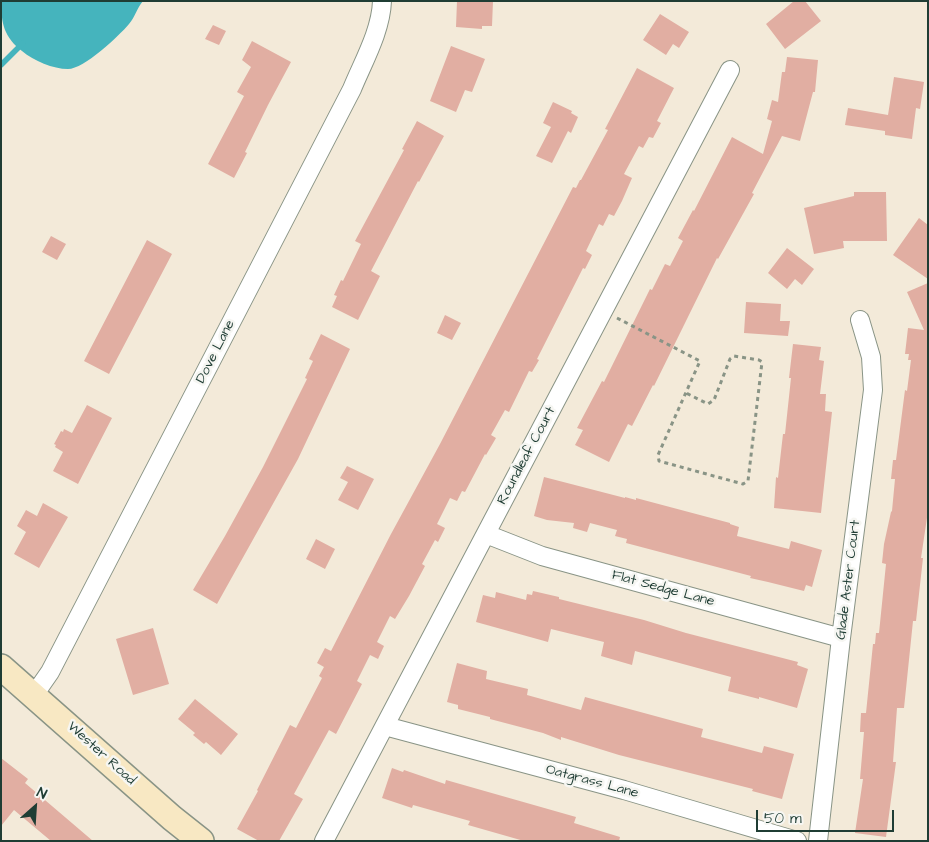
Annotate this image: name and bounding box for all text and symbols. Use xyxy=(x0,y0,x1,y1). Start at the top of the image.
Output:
street label: Dove Lane xyxy=(193,318,239,386)
street label: Roundleaf Court xyxy=(494,404,560,508)
street label: Glade Aster Court xyxy=(833,519,865,641)
street label: Flat Sedge Lane xyxy=(610,567,716,611)
street label: Wester Road xyxy=(63,719,139,789)
street label: Oatgrass Lane xyxy=(544,762,640,802)
north arrow xyxy=(10,782,60,832)
text: N xyxy=(33,783,50,804)
scale bar xyxy=(759,800,896,832)
text: 50 m xyxy=(764,808,802,829)

